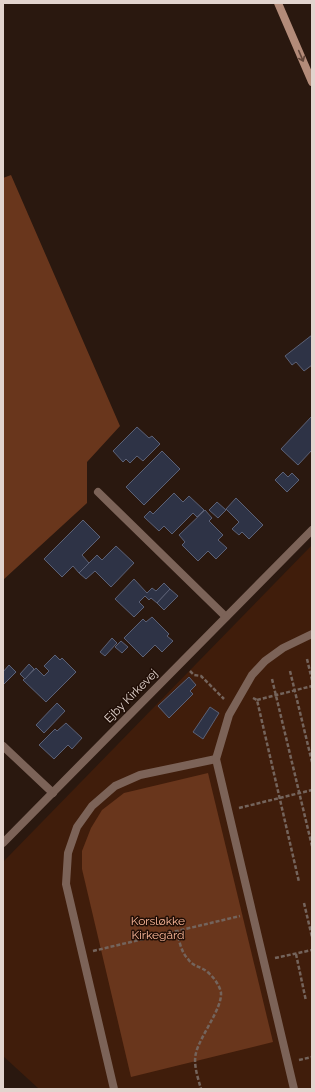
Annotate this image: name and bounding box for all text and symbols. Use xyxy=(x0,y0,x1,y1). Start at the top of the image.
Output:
one-way arrow xyxy=(298,50,305,62)
street label: Ejby Kirkevej xyxy=(101,666,161,726)
park label: Korsløkke Kirkegård xyxy=(131,914,185,942)

